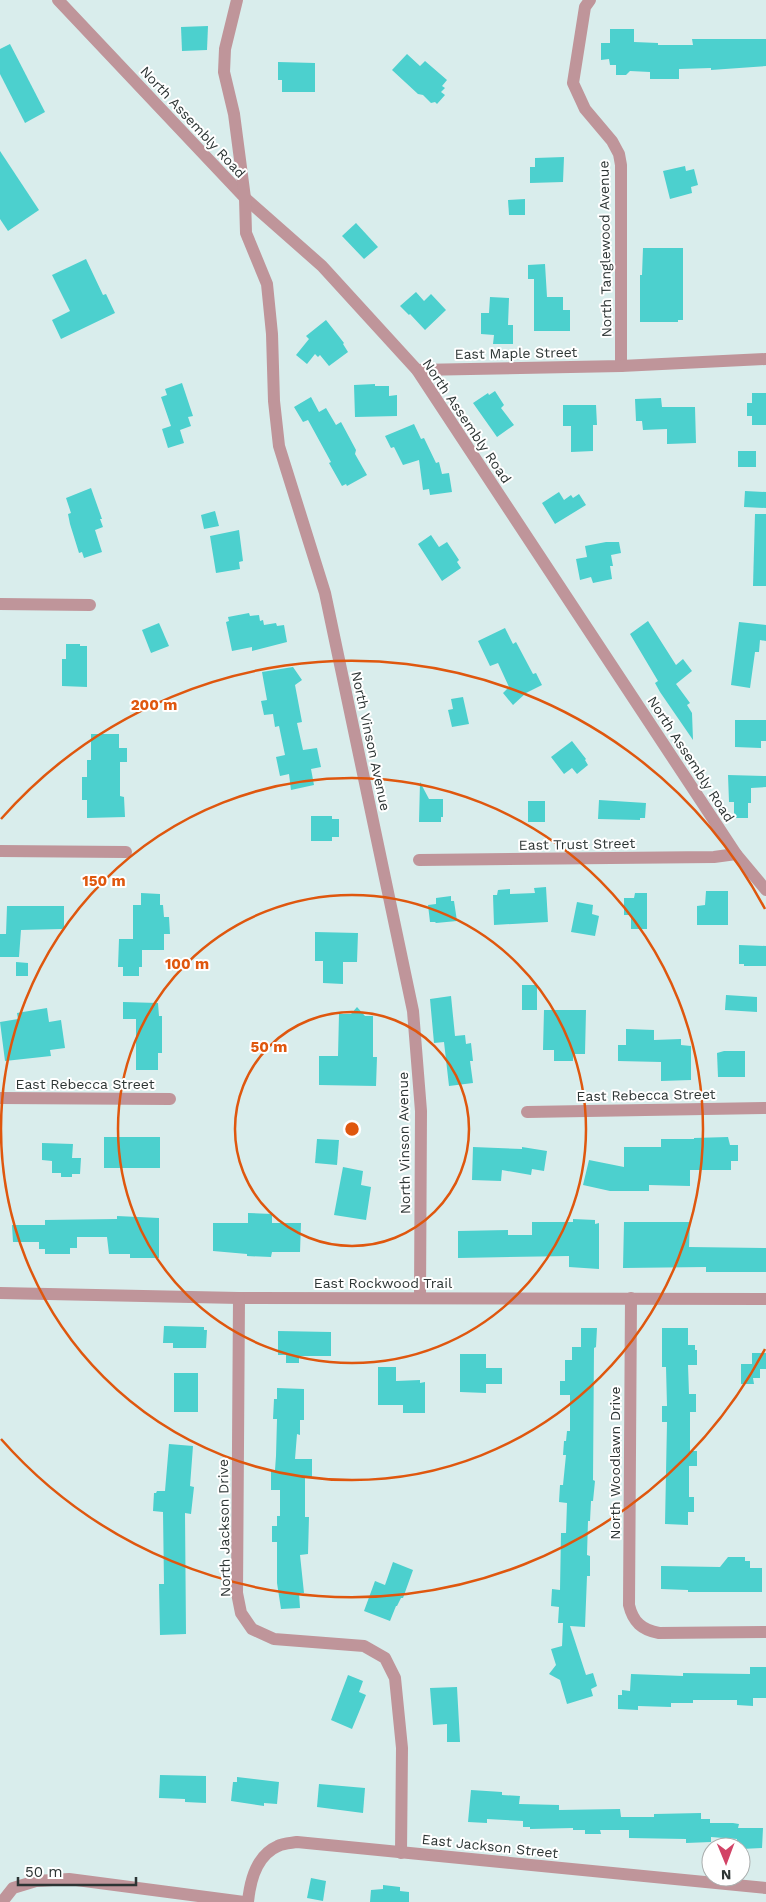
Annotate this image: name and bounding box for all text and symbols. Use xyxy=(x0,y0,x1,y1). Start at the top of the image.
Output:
street label: North Assembly Road xyxy=(137,63,249,181)
street label: North Tanglewood Avenue xyxy=(595,160,615,338)
street label: East Maple Street xyxy=(455,344,578,362)
street label: North Assembly Road xyxy=(419,356,515,486)
street label: North Vinson Avenue xyxy=(348,670,394,812)
street label: North Assembly Road xyxy=(644,693,738,825)
text: 200 m xyxy=(131,696,177,714)
street label: East Trust Street xyxy=(519,835,636,853)
text: 150 m xyxy=(82,872,126,890)
text: 100 m xyxy=(165,955,209,973)
text: 50 m xyxy=(251,1038,287,1056)
street label: North Vinson Avenue xyxy=(395,1072,413,1214)
street label: East Rebecca Street xyxy=(15,1076,155,1092)
street label: East Rebecca Street xyxy=(576,1086,716,1104)
centre of rings xyxy=(343,1120,361,1138)
street label: East Rockwood Trail xyxy=(314,1275,453,1291)
street label: North Woodlawn Drive xyxy=(607,1386,623,1540)
street label: North Jackson Drive xyxy=(215,1459,233,1597)
street label: East Jackson Street xyxy=(421,1831,559,1861)
north arrow xyxy=(701,1837,751,1887)
scale bar xyxy=(18,1854,135,1886)
text: 50 m xyxy=(25,1863,62,1881)
text: N xyxy=(721,1867,732,1883)

